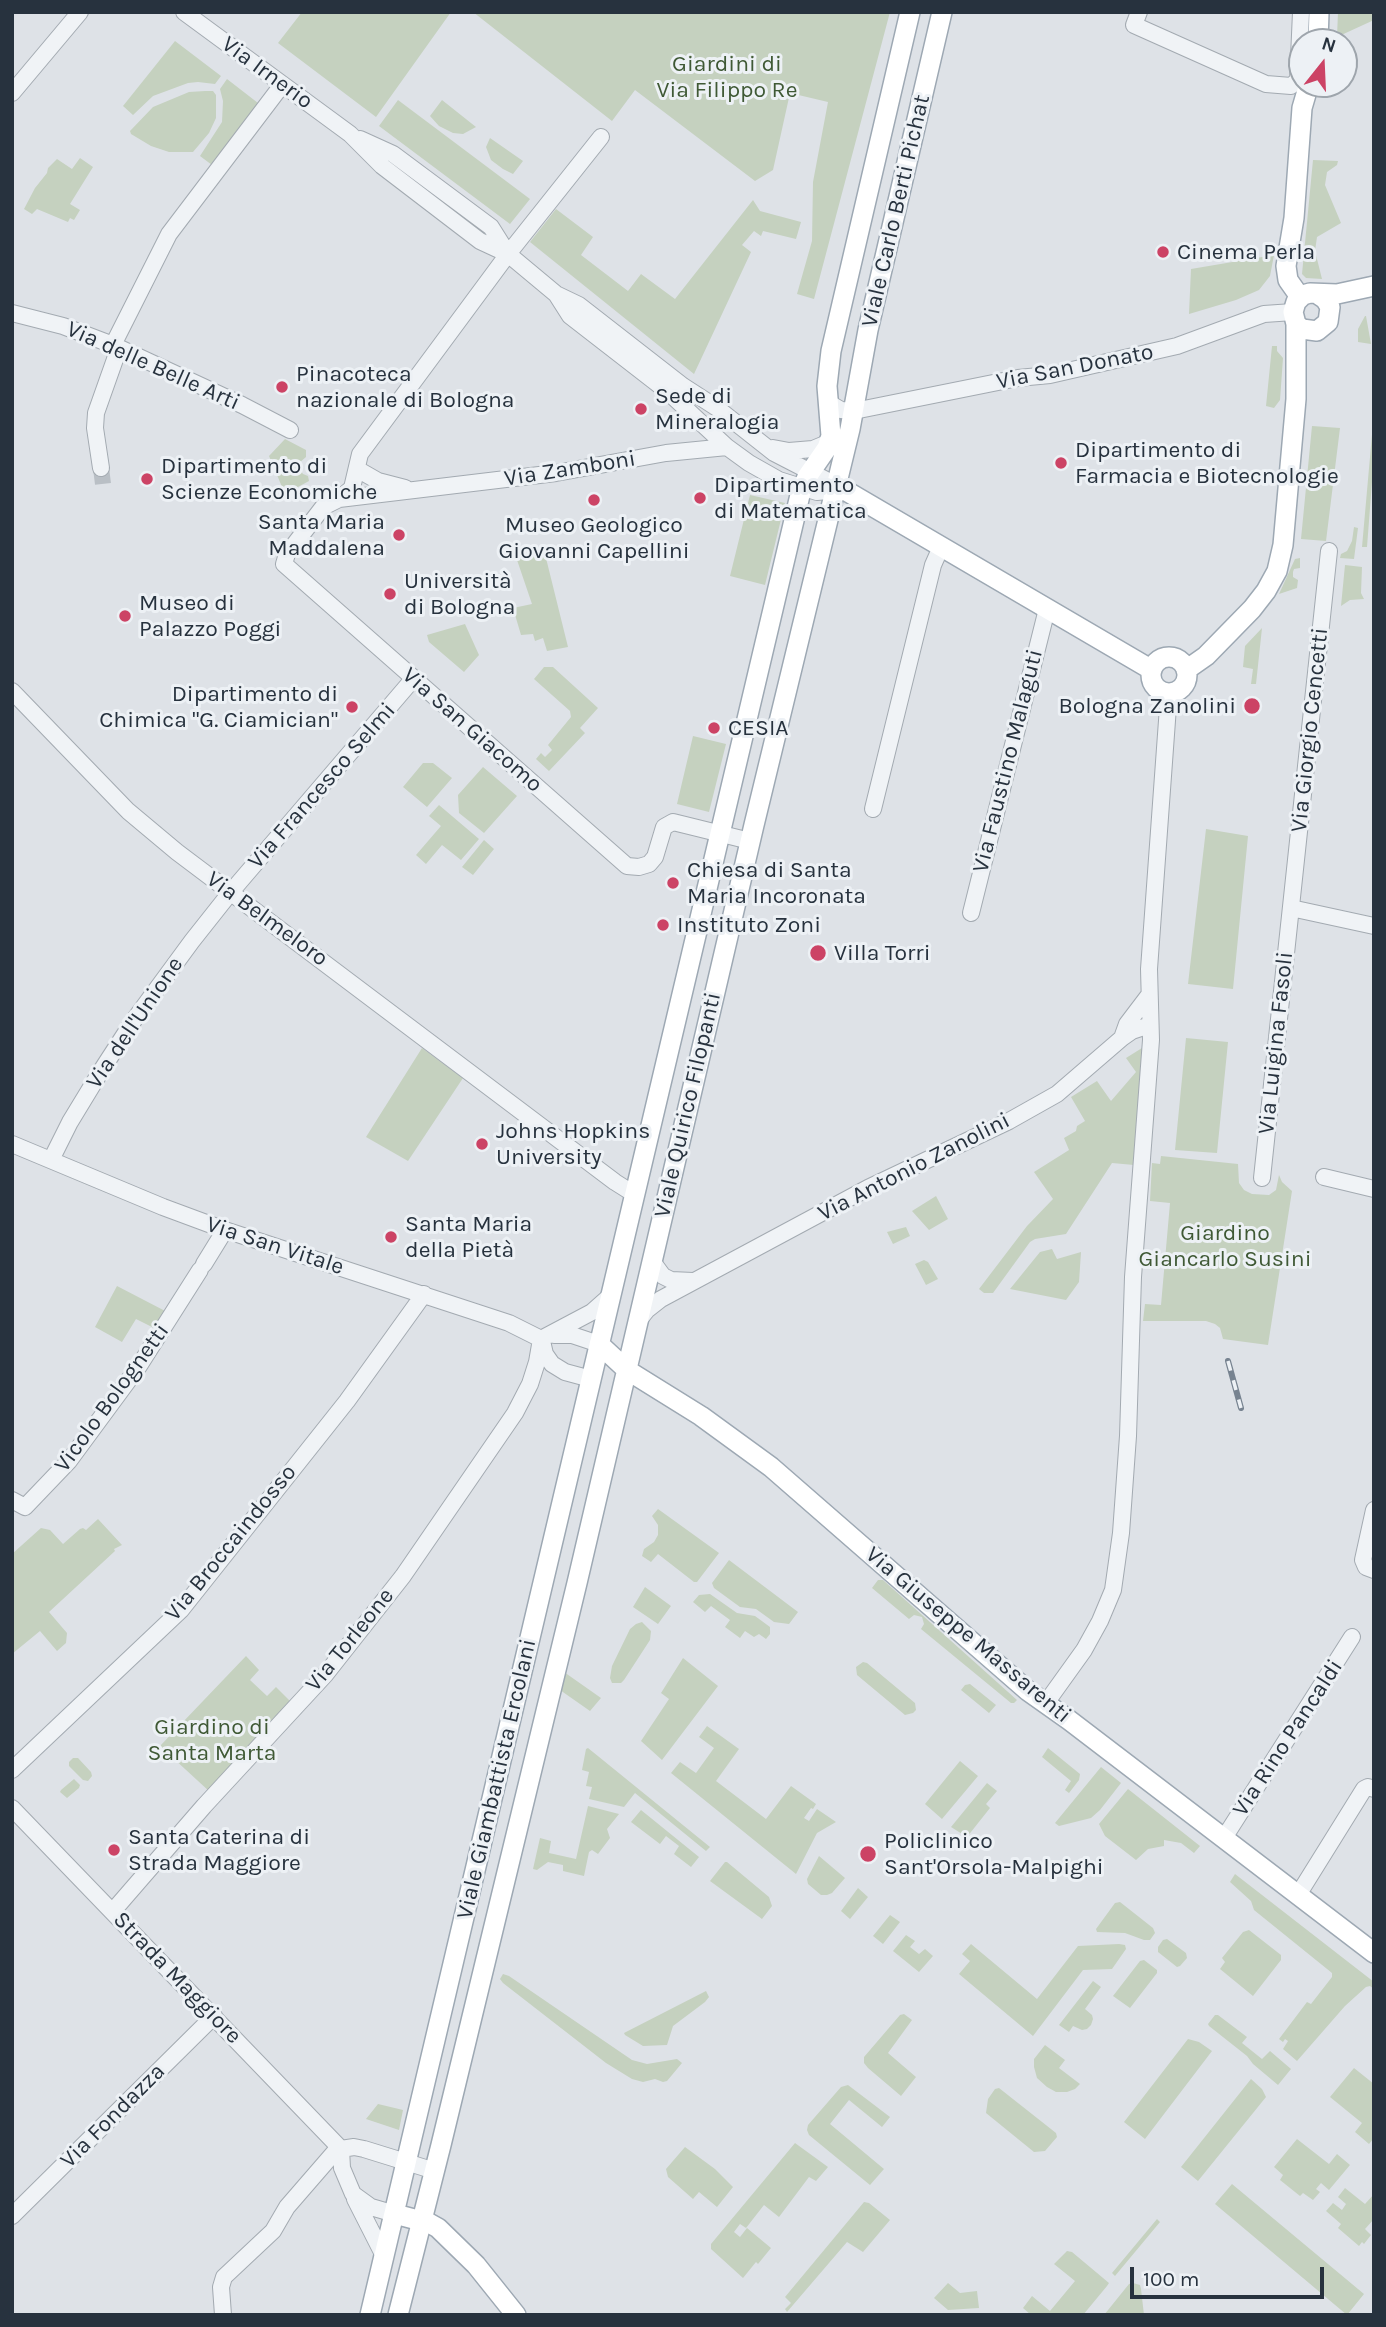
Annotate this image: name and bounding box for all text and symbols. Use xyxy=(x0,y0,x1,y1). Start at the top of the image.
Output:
north arrow xyxy=(1288,28,1358,98)
street label: Via Irnerio xyxy=(216,31,318,115)
text: N xyxy=(1319,32,1339,57)
park label: Giardini di Via Filippo Re xyxy=(657,50,797,104)
street label: Viale Carlo Berti Pichat xyxy=(856,92,936,330)
place label: Cinema Perla xyxy=(1177,238,1315,266)
marker: Cinema Perla xyxy=(1155,244,1171,260)
street label: Via delle Belle Arti xyxy=(62,315,244,417)
street label: Via San Donato xyxy=(994,338,1156,396)
place label: Pinacoteca nazionale di Bologna xyxy=(296,360,514,414)
marker: Pinacoteca nazionale di Bologna xyxy=(274,379,290,395)
place label: Sede di Mineralogia xyxy=(655,382,780,436)
marker: Sede di Mineralogia xyxy=(633,401,649,417)
place label: Dipartimento di Farmacia e Biotecnologie xyxy=(1075,436,1339,490)
street label: Via Zamboni xyxy=(502,445,638,493)
place label: Dipartimento di Scienze Economiche xyxy=(161,452,377,506)
marker: Dipartimento di Farmacia e Biotecnologie xyxy=(1053,455,1069,471)
marker: Dipartimento di Scienze Economiche xyxy=(139,471,155,487)
place label: Dipartimento di Matematica xyxy=(714,471,867,525)
marker: Dipartimento di Matematica xyxy=(692,490,708,506)
marker: Museo Geologico Giovanni Capellini xyxy=(586,492,602,508)
place label: Santa Maria Maddalena xyxy=(258,508,385,562)
place label: Museo Geologico Giovanni Capellini xyxy=(498,511,690,565)
marker: Santa Maria Maddalena xyxy=(391,527,407,543)
place label: Università di Bologna xyxy=(404,567,515,621)
marker: Università di Bologna xyxy=(382,586,398,602)
place label: Museo di Palazzo Poggi xyxy=(139,589,281,643)
marker: Museo di Palazzo Poggi xyxy=(117,608,133,624)
street label: Via Giorgio Cencetti xyxy=(1286,626,1334,834)
street label: Via Faustino Malaguti xyxy=(967,646,1049,876)
street label: Via San Giacomo xyxy=(396,662,548,798)
place label: Dipartimento di Chimica "G. Ciamician" xyxy=(99,680,338,734)
place label: Bologna Zanolini xyxy=(1058,692,1236,720)
marker: Bologna Zanolini xyxy=(1242,696,1262,716)
street label: Via Francesco Selmi xyxy=(242,697,402,875)
marker: Dipartimento di Chimica "G. Ciamician" xyxy=(344,699,360,715)
place label: CESIA xyxy=(728,714,789,742)
marker: CESIA xyxy=(706,720,722,736)
place label: Chiesa di Santa Maria Incoronata xyxy=(687,856,866,910)
street label: Via Belmeloro xyxy=(201,866,333,972)
marker: Chiesa di Santa Maria Incoronata xyxy=(665,875,681,891)
place label: Instituto Zoni xyxy=(677,911,821,939)
marker: Instituto Zoni xyxy=(655,917,671,933)
place label: Villa Torri xyxy=(834,939,931,967)
marker: Villa Torri xyxy=(808,943,828,963)
street label: Via Luigina Fasoli xyxy=(1253,950,1299,1136)
street label: Via dell'Unione xyxy=(81,952,189,1094)
street label: Viale Quirico Filopanti xyxy=(649,990,727,1220)
street label: Via Antonio Zanolini xyxy=(813,1107,1015,1227)
place label: Johns Hopkins University xyxy=(496,1117,650,1171)
marker: Johns Hopkins University xyxy=(474,1136,490,1152)
place label: Santa Maria della Pietà xyxy=(405,1210,532,1264)
street label: Via San Vitale xyxy=(203,1211,347,1281)
park label: Giardino Giancarlo Susini xyxy=(1138,1219,1312,1273)
marker: Santa Maria della Pietà xyxy=(383,1229,399,1245)
street label: Vicolo Bolognetti xyxy=(49,1318,175,1478)
street label: Via Broccaindosso xyxy=(159,1459,303,1627)
street label: Via Giuseppe Massarenti xyxy=(860,1541,1076,1729)
street label: Via Torleone xyxy=(300,1583,400,1697)
street label: Viale Giambattista Ercolani xyxy=(451,1636,543,1922)
street label: Via Rino Pancaldi xyxy=(1227,1654,1349,1822)
park label: Giardino di Santa Marta xyxy=(148,1713,276,1767)
place label: Santa Caterina di Strada Maggiore xyxy=(128,1823,310,1877)
place label: Policlinico Sant'Orsola-Malpighi xyxy=(884,1827,1104,1881)
marker: Santa Caterina di Strada Maggiore xyxy=(106,1842,122,1858)
marker: Policlinico Sant'Orsola-Malpighi xyxy=(858,1844,878,1864)
street label: Strada Maggiore xyxy=(107,1906,247,2050)
street label: Via Fondazza xyxy=(55,2058,171,2174)
scale bar xyxy=(1134,2254,1328,2298)
text: 100 m xyxy=(1143,2267,1200,2291)

